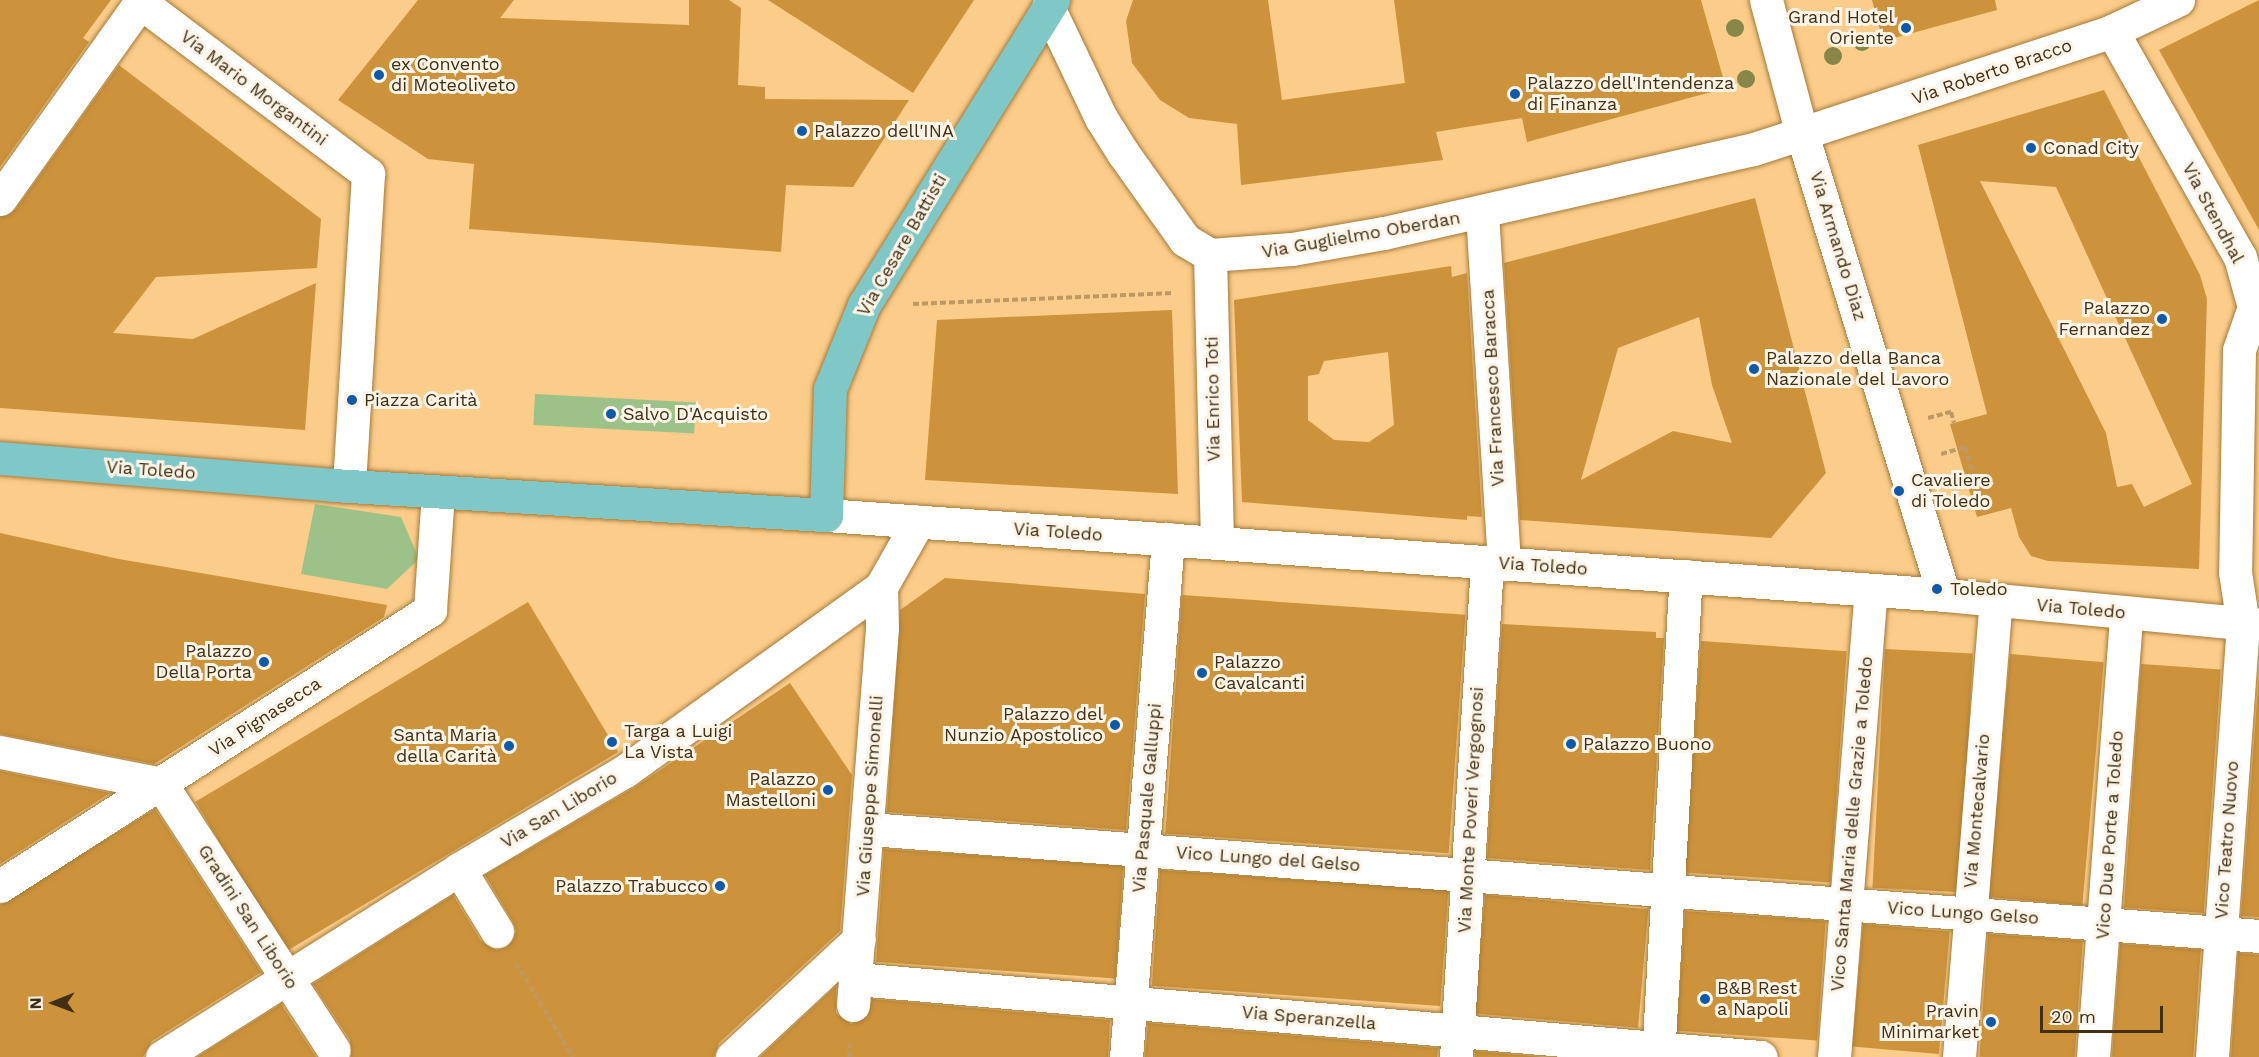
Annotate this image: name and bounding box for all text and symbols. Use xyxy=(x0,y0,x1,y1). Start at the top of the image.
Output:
place label: Grand Hotel Oriente xyxy=(1788,7,1894,50)
marker: Grand Hotel Oriente xyxy=(1899,21,1913,35)
street label: Via Mario Morgantini xyxy=(176,25,332,151)
street label: Via Roberto Bracco xyxy=(1909,34,2075,110)
place label: ex Convento di Moteoliveto xyxy=(391,54,516,97)
marker: ex Convento di Moteoliveto xyxy=(372,68,386,82)
place label: Palazzo dell'Intendenza di Finanza xyxy=(1527,73,1734,116)
marker: Palazzo dell'Intendenza di Finanza xyxy=(1508,87,1522,101)
place label: Palazzo dell'INA xyxy=(814,120,954,142)
marker: Palazzo dell'INA xyxy=(795,124,809,138)
place label: Conad City xyxy=(2043,137,2139,159)
marker: Conad City xyxy=(2024,141,2038,155)
street label: Via Stendhal xyxy=(2177,159,2249,267)
street label: Via Armando Diaz xyxy=(1805,168,1871,324)
street label: Via Cesare Battisti xyxy=(852,170,952,320)
street label: Via Guglielmo Oberdan xyxy=(1260,207,1462,263)
street label: Via Francesco Baracca xyxy=(1477,289,1509,487)
place label: Palazzo Fernandez xyxy=(2059,298,2150,340)
marker: Palazzo Fernandez xyxy=(2155,312,2169,326)
street label: Via Enrico Toti xyxy=(1201,336,1225,462)
place label: Palazzo della Banca Nazionale del Lavoro xyxy=(1766,348,1950,391)
marker: Palazzo della Banca Nazionale del Lavoro xyxy=(1747,362,1761,376)
place label: Piazza Carità xyxy=(364,389,478,411)
marker: Piazza Carità xyxy=(345,393,359,407)
place label: Salvo D'Acquisto xyxy=(623,403,768,425)
marker: Salvo D'Acquisto xyxy=(604,407,618,421)
street label: Via Toledo xyxy=(105,456,197,484)
place label: Cavaliere di Toledo xyxy=(1911,470,1991,512)
marker: Cavaliere di Toledo xyxy=(1892,484,1906,498)
street label: Via Toledo xyxy=(1012,518,1104,546)
street label: Via Toledo xyxy=(1497,552,1589,580)
place label: Toledo xyxy=(1950,578,2008,600)
marker: Toledo xyxy=(1928,580,1946,598)
street label: Via Toledo xyxy=(2035,594,2127,624)
place label: Palazzo Della Porta xyxy=(155,641,252,684)
place label: Palazzo Cavalcanti xyxy=(1214,652,1305,694)
marker: Palazzo Della Porta xyxy=(257,655,271,669)
street label: Vico Santa Maria delle Grazie a Toledo xyxy=(1827,655,1877,993)
marker: Palazzo Cavalcanti xyxy=(1195,666,1209,680)
street label: Via Pignasecca xyxy=(205,673,325,761)
street label: Via Monte Poveri Vergognosi xyxy=(1454,686,1488,934)
street label: Via Giuseppe Simonelli xyxy=(852,694,888,898)
street label: Via Pasquale Galluppi xyxy=(1128,702,1166,894)
place label: Palazzo del Nunzio Apostolico xyxy=(943,704,1103,746)
marker: Palazzo del Nunzio Apostolico xyxy=(1108,718,1122,732)
place label: Targa a Luigi La Vista xyxy=(624,721,733,764)
place label: Santa Maria della Carità xyxy=(393,725,497,768)
street label: Vico Due Porte a Toledo xyxy=(2092,729,2128,941)
place label: Palazzo Buono xyxy=(1583,733,1711,755)
street label: Via Montecalvario xyxy=(1959,733,1995,889)
marker: Targa a Luigi La Vista xyxy=(605,735,619,749)
marker: Palazzo Buono xyxy=(1564,737,1578,751)
marker: Santa Maria della Carità xyxy=(502,739,516,753)
street label: Vico Teatro Nuovo xyxy=(2211,760,2243,920)
street label: Via San Liborio xyxy=(497,767,621,853)
place label: Palazzo Mastelloni xyxy=(725,769,816,812)
marker: Palazzo Mastelloni xyxy=(821,783,835,797)
street label: Gradini San Liborio xyxy=(193,841,303,993)
street label: Vico Lungo del Gelso xyxy=(1175,842,1361,876)
place label: Palazzo Trabucco xyxy=(555,875,708,897)
marker: Palazzo Trabucco xyxy=(713,879,727,893)
street label: Vico Lungo Gelso xyxy=(1886,897,2040,929)
north arrow xyxy=(24,973,84,1033)
place label: B&B Rest a Napoli xyxy=(1717,978,1797,1020)
marker: B&B Rest a Napoli xyxy=(1698,992,1712,1006)
scale bar xyxy=(2043,994,2166,1032)
text: N xyxy=(26,997,45,1009)
street label: Via Speranzella xyxy=(1241,1001,1377,1035)
place label: Pravin Minimarket xyxy=(1881,1001,1979,1044)
text: 20 m xyxy=(2051,1006,2096,1027)
marker: Pravin Minimarket xyxy=(1984,1015,1998,1029)

